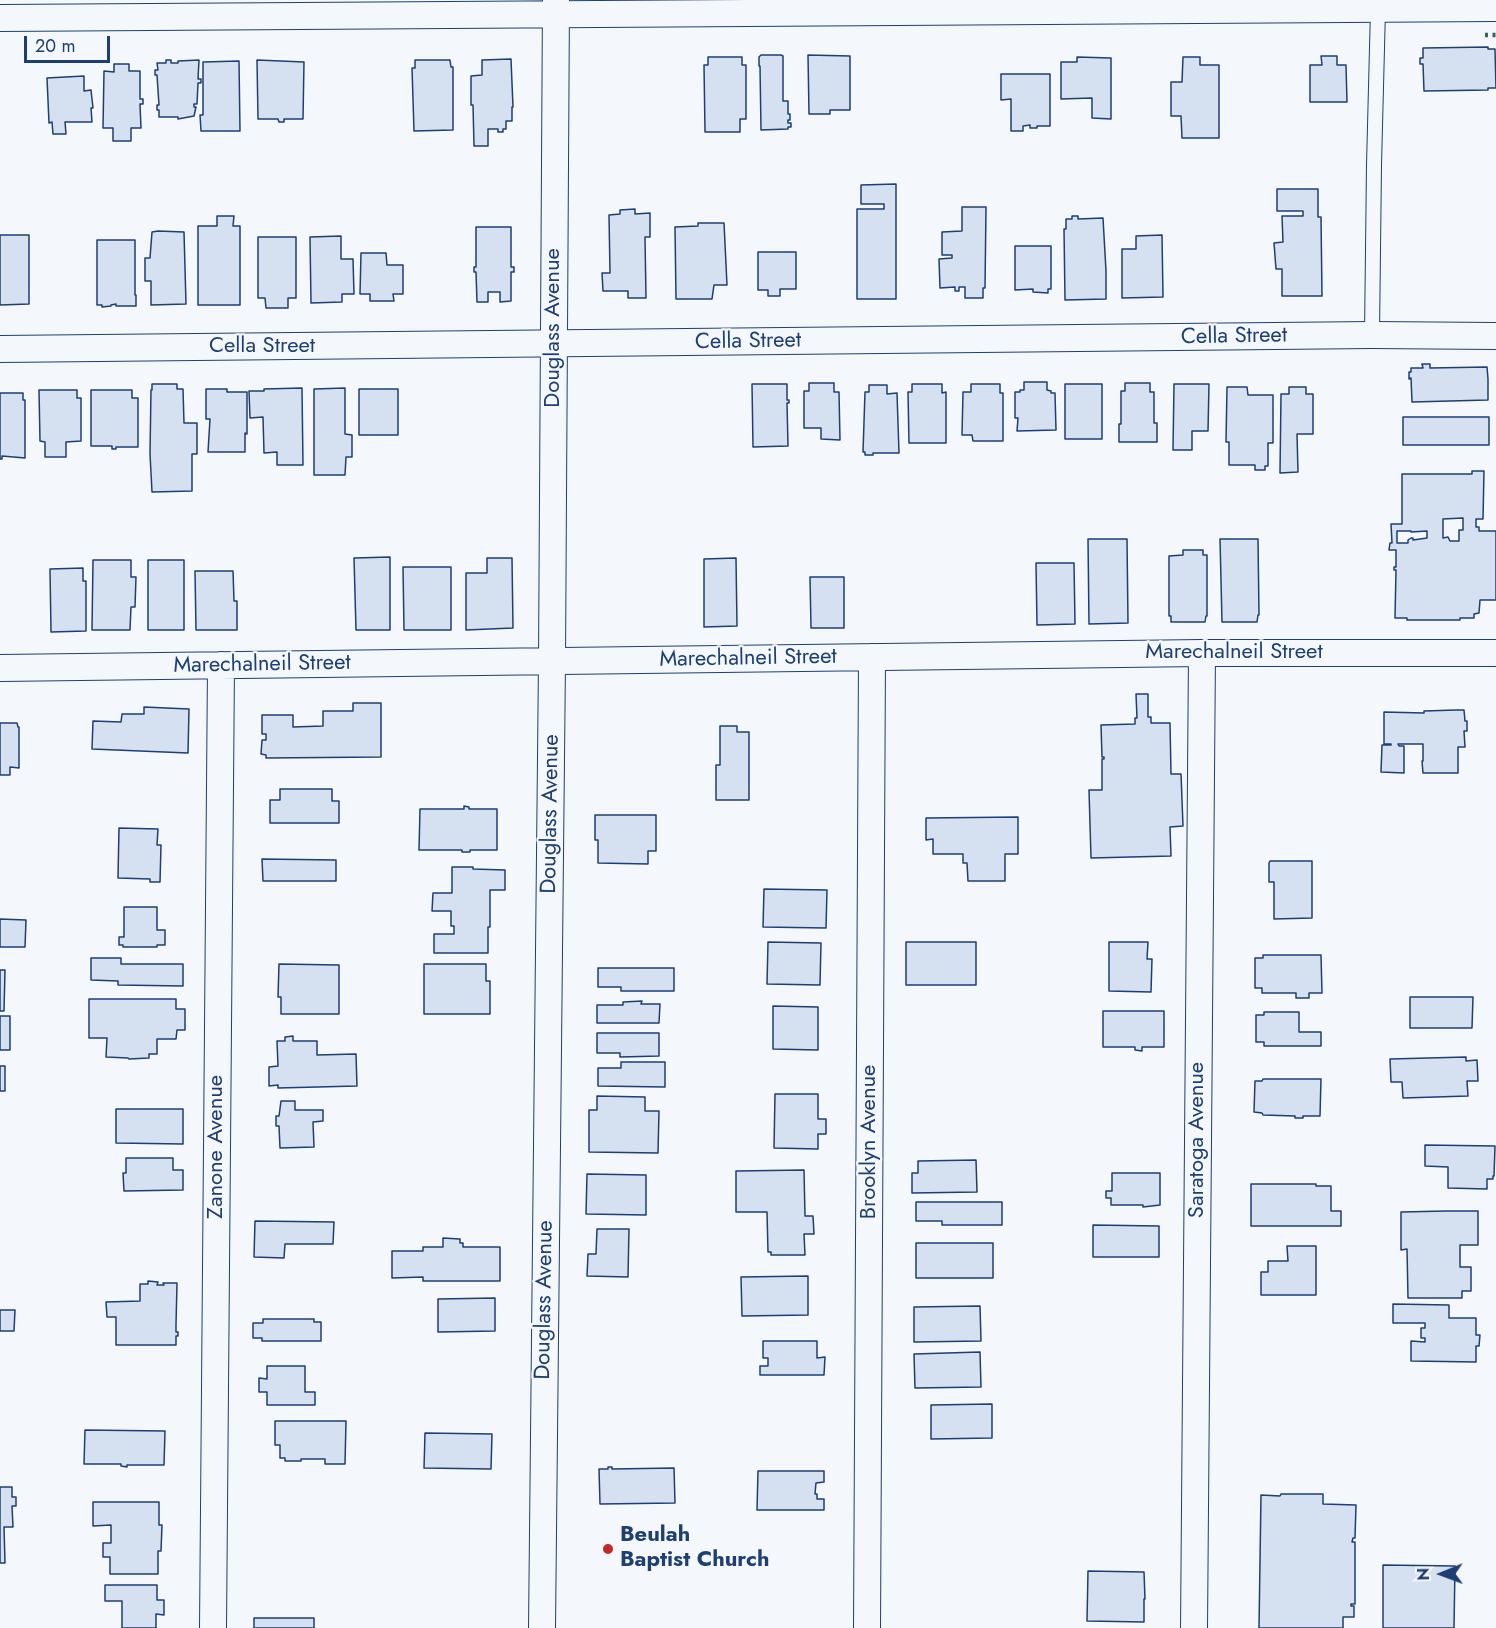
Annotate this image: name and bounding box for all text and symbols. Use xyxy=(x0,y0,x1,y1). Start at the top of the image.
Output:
scale bar xyxy=(27,24,112,62)
text: 20 m xyxy=(35,33,75,59)
street label: Douglass Avenue xyxy=(541,248,567,408)
street label: Cella Street xyxy=(1181,323,1287,351)
street label: Cella Street xyxy=(695,328,801,356)
street label: Cella Street xyxy=(209,334,315,360)
street label: Marechalneil Street xyxy=(1145,640,1323,666)
street label: Marechalneil Street xyxy=(659,644,837,674)
street label: Marechalneil Street xyxy=(173,650,351,680)
street label: Douglass Avenue xyxy=(536,734,566,894)
street label: Saratoga Avenue xyxy=(1185,1062,1211,1218)
street label: Brooklyn Avenue xyxy=(857,1065,883,1219)
street label: Zanone Avenue xyxy=(204,1075,230,1219)
street label: Douglass Avenue xyxy=(530,1220,560,1380)
place label: Beulah Baptist Church xyxy=(620,1523,769,1574)
marker: Beulah Baptist Church xyxy=(601,1542,615,1556)
north arrow xyxy=(1412,1544,1472,1604)
text: N xyxy=(1412,1568,1435,1581)

